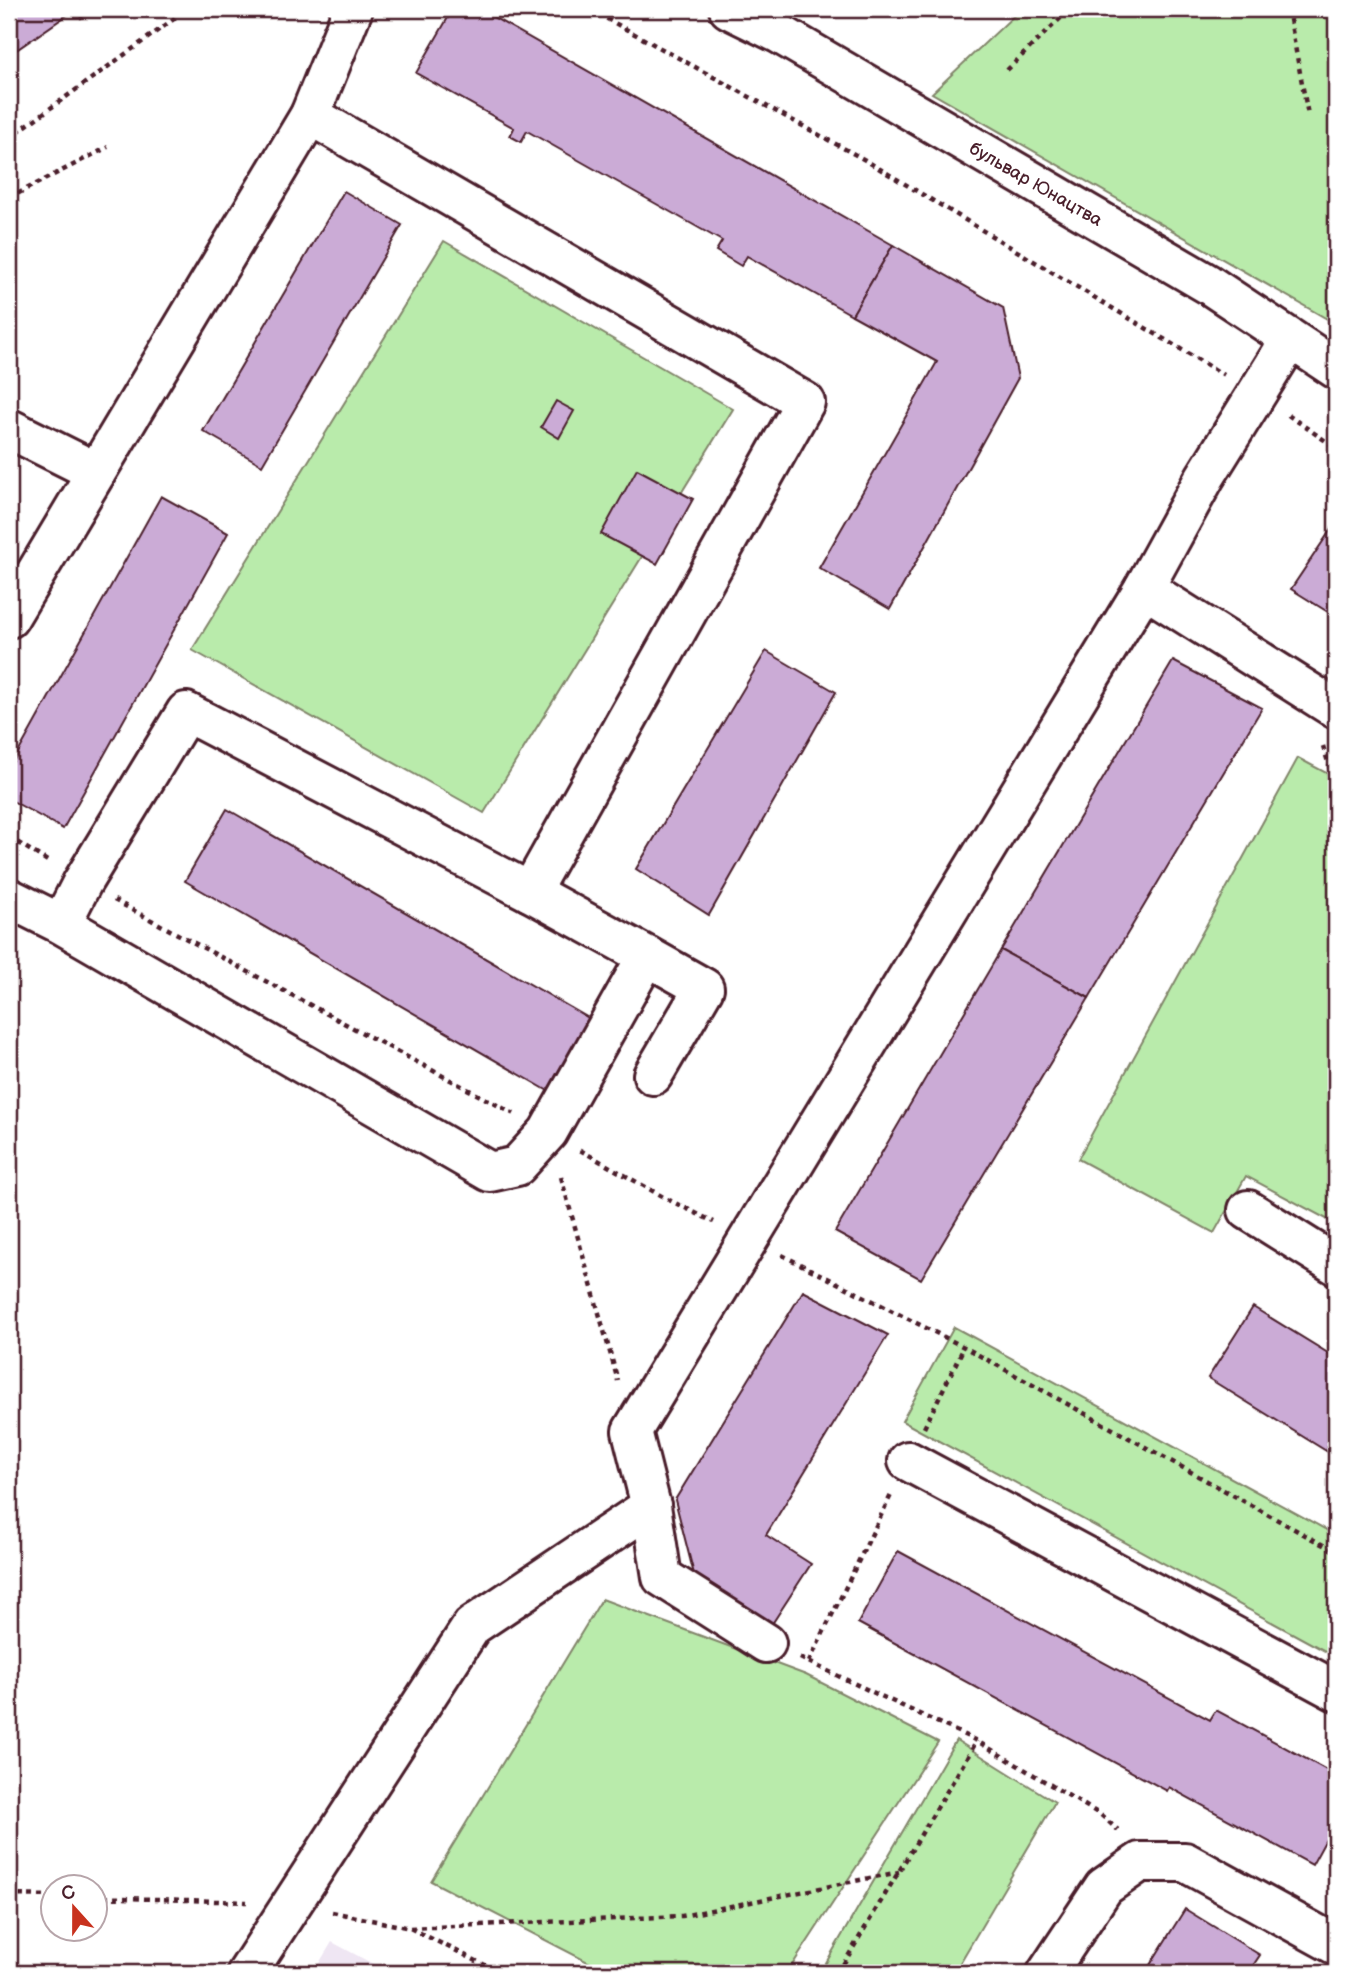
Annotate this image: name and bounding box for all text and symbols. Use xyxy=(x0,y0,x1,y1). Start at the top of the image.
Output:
street label: бульвар Юнацтва xyxy=(966,138,1106,231)
north arrow xyxy=(38,1874,108,1944)
text: С xyxy=(58,1880,79,1907)

